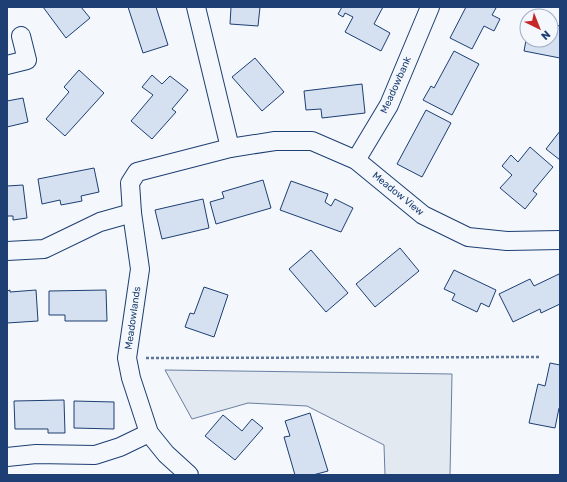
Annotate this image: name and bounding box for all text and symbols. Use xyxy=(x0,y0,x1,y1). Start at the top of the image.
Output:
north arrow xyxy=(519,8,559,48)
text: N xyxy=(538,27,553,42)
street label: Meadowbank xyxy=(378,54,414,115)
street label: Meadow View xyxy=(370,170,426,218)
street label: Meadowlands xyxy=(123,286,143,350)

